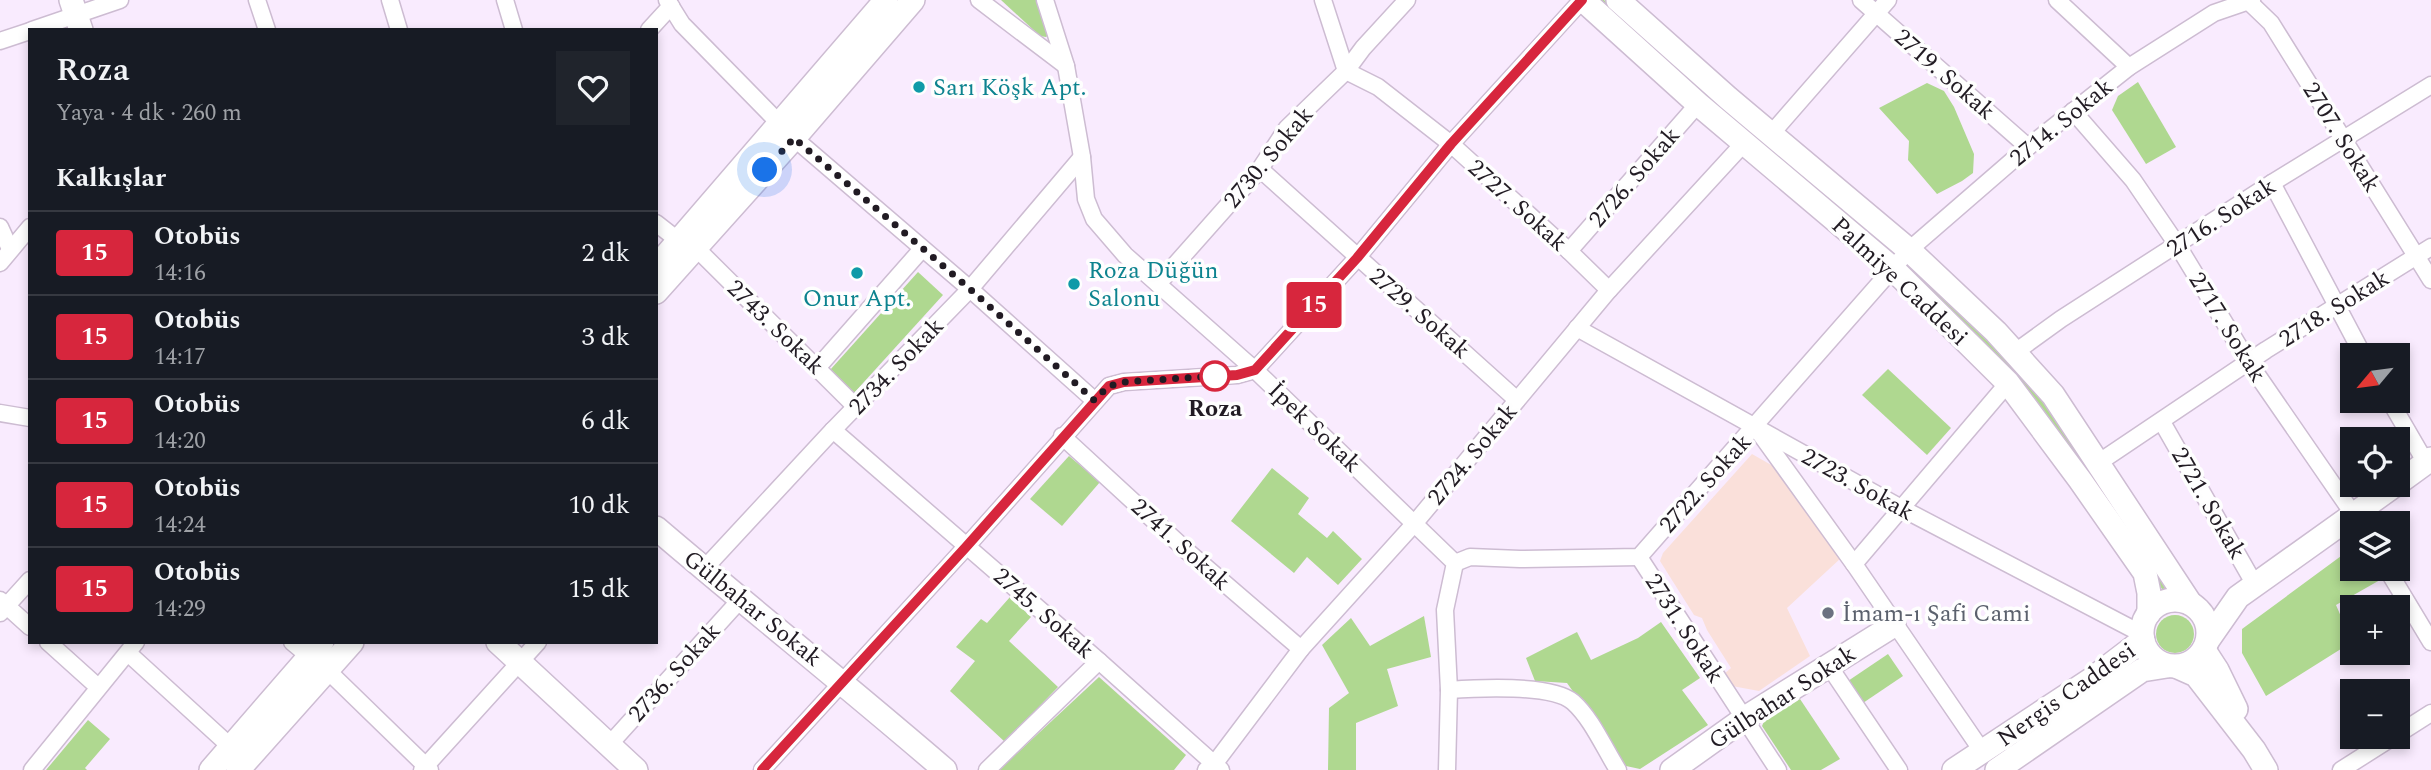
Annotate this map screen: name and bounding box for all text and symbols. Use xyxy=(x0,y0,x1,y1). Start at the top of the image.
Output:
street label: 2719. Sokak xyxy=(1886,20,2003,129)
text: Roza xyxy=(56,45,130,95)
button: heart xyxy=(556,51,630,125)
place label: Sarı Köşk Apt. xyxy=(933,70,1087,106)
street label: 2714. Sokak xyxy=(2002,70,2121,176)
street label: 2707. Sokak xyxy=(2293,75,2389,200)
marker: Sarı Köşk Apt. xyxy=(911,79,927,95)
text: Yaya · 4 dk · 260 m xyxy=(56,96,242,131)
street label: 2730. Sokak xyxy=(1215,98,1322,217)
street label: 2726. Sokak xyxy=(1580,119,1689,236)
street label: 2727. Sokak xyxy=(1459,151,1576,261)
your location xyxy=(747,152,782,187)
text: Kalkışlar xyxy=(56,158,166,198)
street label: 2716. Sokak xyxy=(2160,169,2283,267)
street label: Palmiye Caddesi xyxy=(1823,208,1976,355)
text: Otobüs xyxy=(154,216,241,256)
text: 2 dk xyxy=(581,233,630,273)
text: 15 xyxy=(81,235,108,271)
place label: Roza Düğün Salonu xyxy=(1088,253,1219,317)
text: 14:16 xyxy=(154,256,206,291)
street label: 2729. Sokak xyxy=(1361,259,1478,368)
street label: 2718. Sokak xyxy=(2272,261,2397,357)
marker: Onur Apt. xyxy=(849,265,865,281)
street label: 2717. Sokak xyxy=(2179,265,2275,390)
street label: 2743. Sokak xyxy=(718,272,832,384)
marker: Roza Düğün Salonu xyxy=(1066,276,1082,292)
place label: Onur Apt. xyxy=(803,281,911,317)
line badge: 15 xyxy=(1282,282,1346,328)
text: 15 xyxy=(1301,287,1327,323)
text: Otobüs xyxy=(154,300,241,340)
street label: 2734. Sokak xyxy=(841,310,953,424)
text: 3 dk xyxy=(581,317,630,357)
text: 15 xyxy=(81,319,108,355)
text: 14:17 xyxy=(154,340,206,375)
north arrow xyxy=(2340,343,2410,413)
map controls xyxy=(2340,343,2410,749)
marker: Roza xyxy=(1200,361,1230,391)
street label: İpek Sokak xyxy=(1259,374,1369,482)
text: Otobüs xyxy=(154,384,241,424)
place label: Roza xyxy=(1188,391,1243,427)
street label: 2724. Sokak xyxy=(1419,395,1526,514)
text: 6 dk xyxy=(581,401,630,441)
text: 15 xyxy=(81,403,108,439)
text: 14:20 xyxy=(154,424,206,459)
street label: 2722. Sokak xyxy=(1651,425,1761,542)
button: locate xyxy=(2340,427,2410,497)
street label: 2723. Sokak xyxy=(1794,439,1921,531)
street label: 2721. Sokak xyxy=(2161,441,2255,566)
text: Otobüs xyxy=(154,468,241,508)
text: 10 dk xyxy=(568,485,630,525)
text: 15 xyxy=(81,487,108,523)
street label: 2741. Sokak xyxy=(1122,490,1239,600)
text: 14:24 xyxy=(154,508,206,543)
button: layers xyxy=(2340,511,2410,581)
street label: Gülbahar Sokak xyxy=(675,541,830,676)
text: Otobüs xyxy=(154,552,241,592)
street label: 2745. Sokak xyxy=(985,559,1102,668)
street label: 2731. Sokak xyxy=(1635,567,1733,690)
text: 15 dk xyxy=(568,569,630,609)
text: 15 xyxy=(81,571,108,607)
text: 14:29 xyxy=(154,592,206,627)
button: + xyxy=(2340,595,2410,665)
place label: İmam-ı Şafi Cami xyxy=(1842,596,2030,632)
marker: İmam-ı Şafi Cami xyxy=(1820,605,1836,621)
street label: 2736. Sokak xyxy=(620,614,730,731)
street label: Nergis Caddesi xyxy=(1990,633,2144,756)
street label: Gülbahar Sokak xyxy=(1702,637,1863,759)
button: − xyxy=(2340,679,2410,749)

